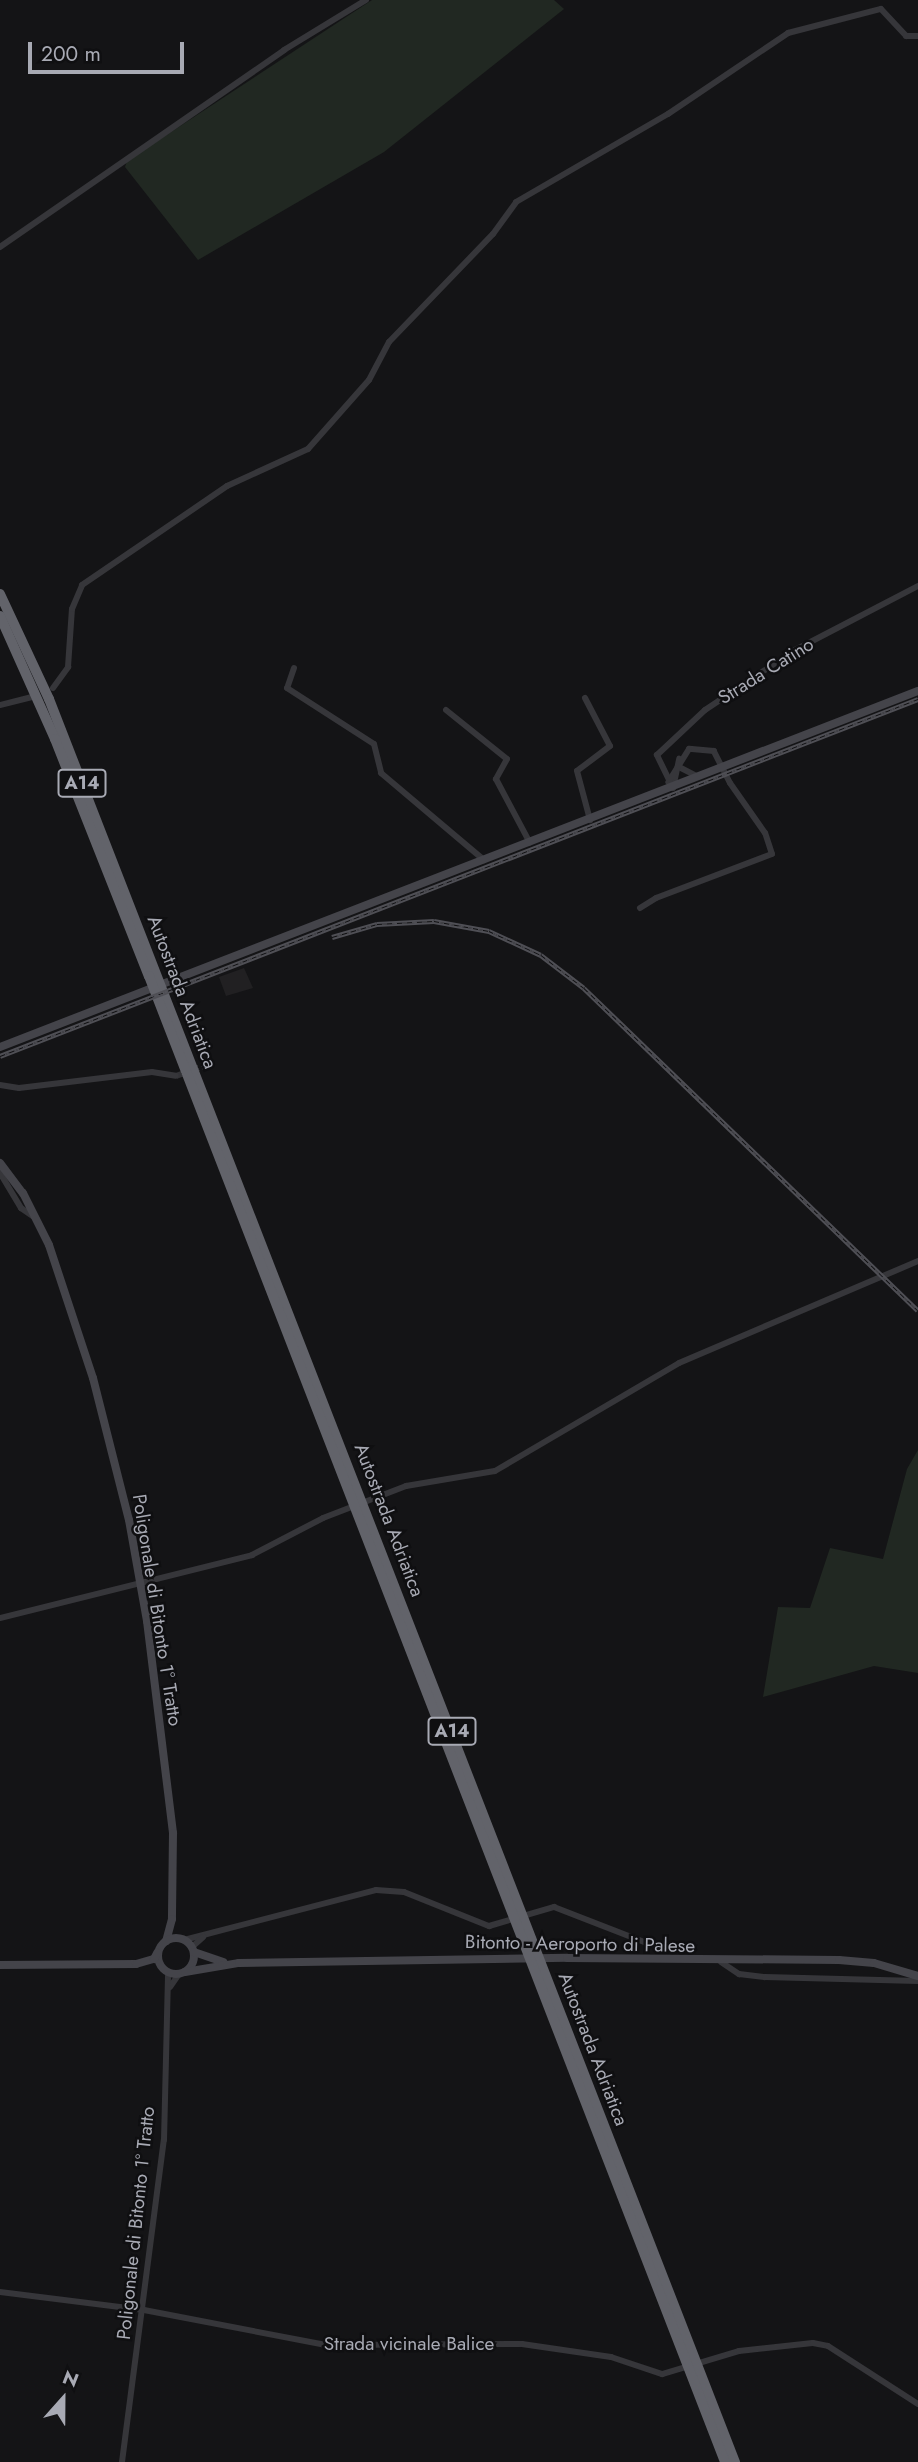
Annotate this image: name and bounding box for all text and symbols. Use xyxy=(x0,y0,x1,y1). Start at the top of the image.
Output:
scale bar xyxy=(32,28,187,72)
text: 200 m xyxy=(41,39,101,69)
street label: Strada Catino xyxy=(714,633,818,709)
road number: A14 xyxy=(57,768,106,798)
street label: Autostrada Adriatica xyxy=(142,912,222,1072)
street label: Autostrada Adriatica xyxy=(349,1440,429,1600)
street label: Poligonale di Bitonto 1° Tratto xyxy=(127,1493,187,1727)
road number: A14 xyxy=(428,1716,476,1746)
street label: Bitonto - Aeroporto di Palese xyxy=(465,1931,695,1957)
street label: Autostrada Adriatica xyxy=(553,1969,633,2129)
street label: Poligonale di Bitonto 1° Tratto xyxy=(112,2105,160,2341)
street label: Strada vicinale Balice xyxy=(324,2333,494,2355)
north arrow xyxy=(28,2364,98,2434)
text: N xyxy=(59,2364,83,2394)

